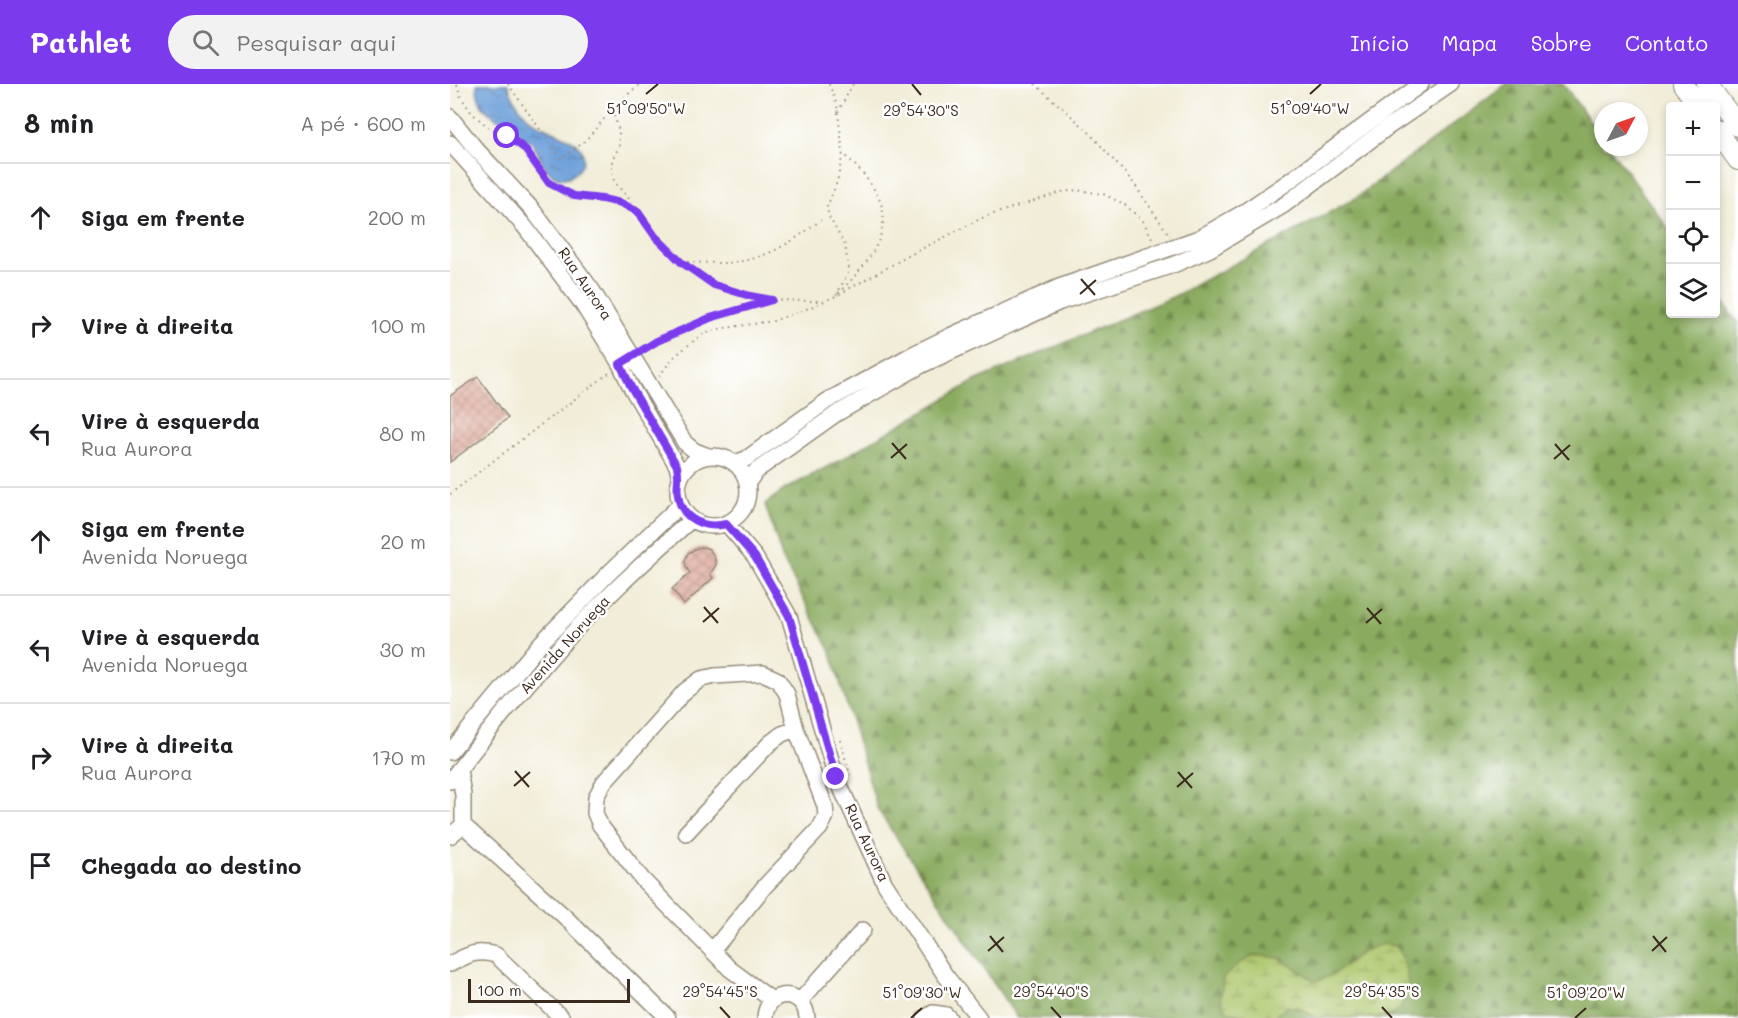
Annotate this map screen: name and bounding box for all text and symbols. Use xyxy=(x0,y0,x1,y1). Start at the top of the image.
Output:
search box xyxy=(168,15,588,69)
text: Pathlet xyxy=(30,24,132,60)
icon: search xyxy=(189,26,222,59)
text: Pesquisar aqui xyxy=(237,28,396,57)
text: Início xyxy=(1350,29,1409,56)
text: Mapa xyxy=(1442,29,1498,56)
text: Sobre xyxy=(1531,29,1592,56)
text: Contato xyxy=(1625,29,1708,56)
text: 51°09'50"W xyxy=(606,98,686,118)
text: 51°09'40"W xyxy=(1270,98,1350,118)
text: 29°54'30"S xyxy=(883,100,959,120)
north arrow xyxy=(1594,102,1648,156)
map controls xyxy=(1666,102,1720,318)
button: + xyxy=(1666,102,1720,156)
text: 8 min xyxy=(24,106,94,140)
text: A pé · 600 m xyxy=(300,110,426,136)
route start xyxy=(493,122,519,148)
button: − xyxy=(1666,156,1720,210)
icon: ahead xyxy=(24,201,57,234)
text: Siga em frente xyxy=(81,203,245,232)
text: 200 m xyxy=(368,204,426,230)
button: locate xyxy=(1666,210,1720,264)
street label: Rua Aurora xyxy=(554,243,618,324)
button: layers xyxy=(1666,264,1720,318)
icon: right xyxy=(24,309,57,342)
text: Vire à direita xyxy=(81,311,234,340)
text: 100 m xyxy=(370,312,426,338)
text: Vire à esquerda xyxy=(81,406,260,435)
icon: left xyxy=(24,417,57,450)
text: 80 m xyxy=(379,420,426,446)
text: Rua Aurora xyxy=(81,435,193,461)
text: Siga em frente xyxy=(81,514,245,543)
icon: ahead xyxy=(24,525,57,558)
text: 20 m xyxy=(380,528,426,554)
text: Avenida Noruega xyxy=(81,543,249,569)
street label: Avenida Noruega xyxy=(515,591,614,698)
text: Vire à esquerda xyxy=(81,622,260,651)
icon: left xyxy=(24,633,57,666)
text: 30 m xyxy=(380,636,426,662)
text: Avenida Noruega xyxy=(81,651,249,677)
text: Vire à direita xyxy=(81,730,234,759)
icon: right xyxy=(24,741,57,774)
text: 170 m xyxy=(371,744,426,770)
text: Rua Aurora xyxy=(81,759,193,785)
route end xyxy=(822,763,848,789)
street label: Rua Aurora xyxy=(841,800,895,885)
icon: arrive xyxy=(24,849,57,882)
text: Chegada ao destino xyxy=(81,851,301,880)
scale bar xyxy=(468,976,630,1004)
text: 100 m xyxy=(477,979,522,1000)
text: 29°54'45"S xyxy=(682,981,758,1001)
text: 29°54'40"S xyxy=(1013,981,1089,1001)
text: 29°54'35"S xyxy=(1344,981,1420,1001)
text: 51°09'30"W xyxy=(882,982,962,1002)
text: 51°09'20"W xyxy=(1547,982,1625,1002)

